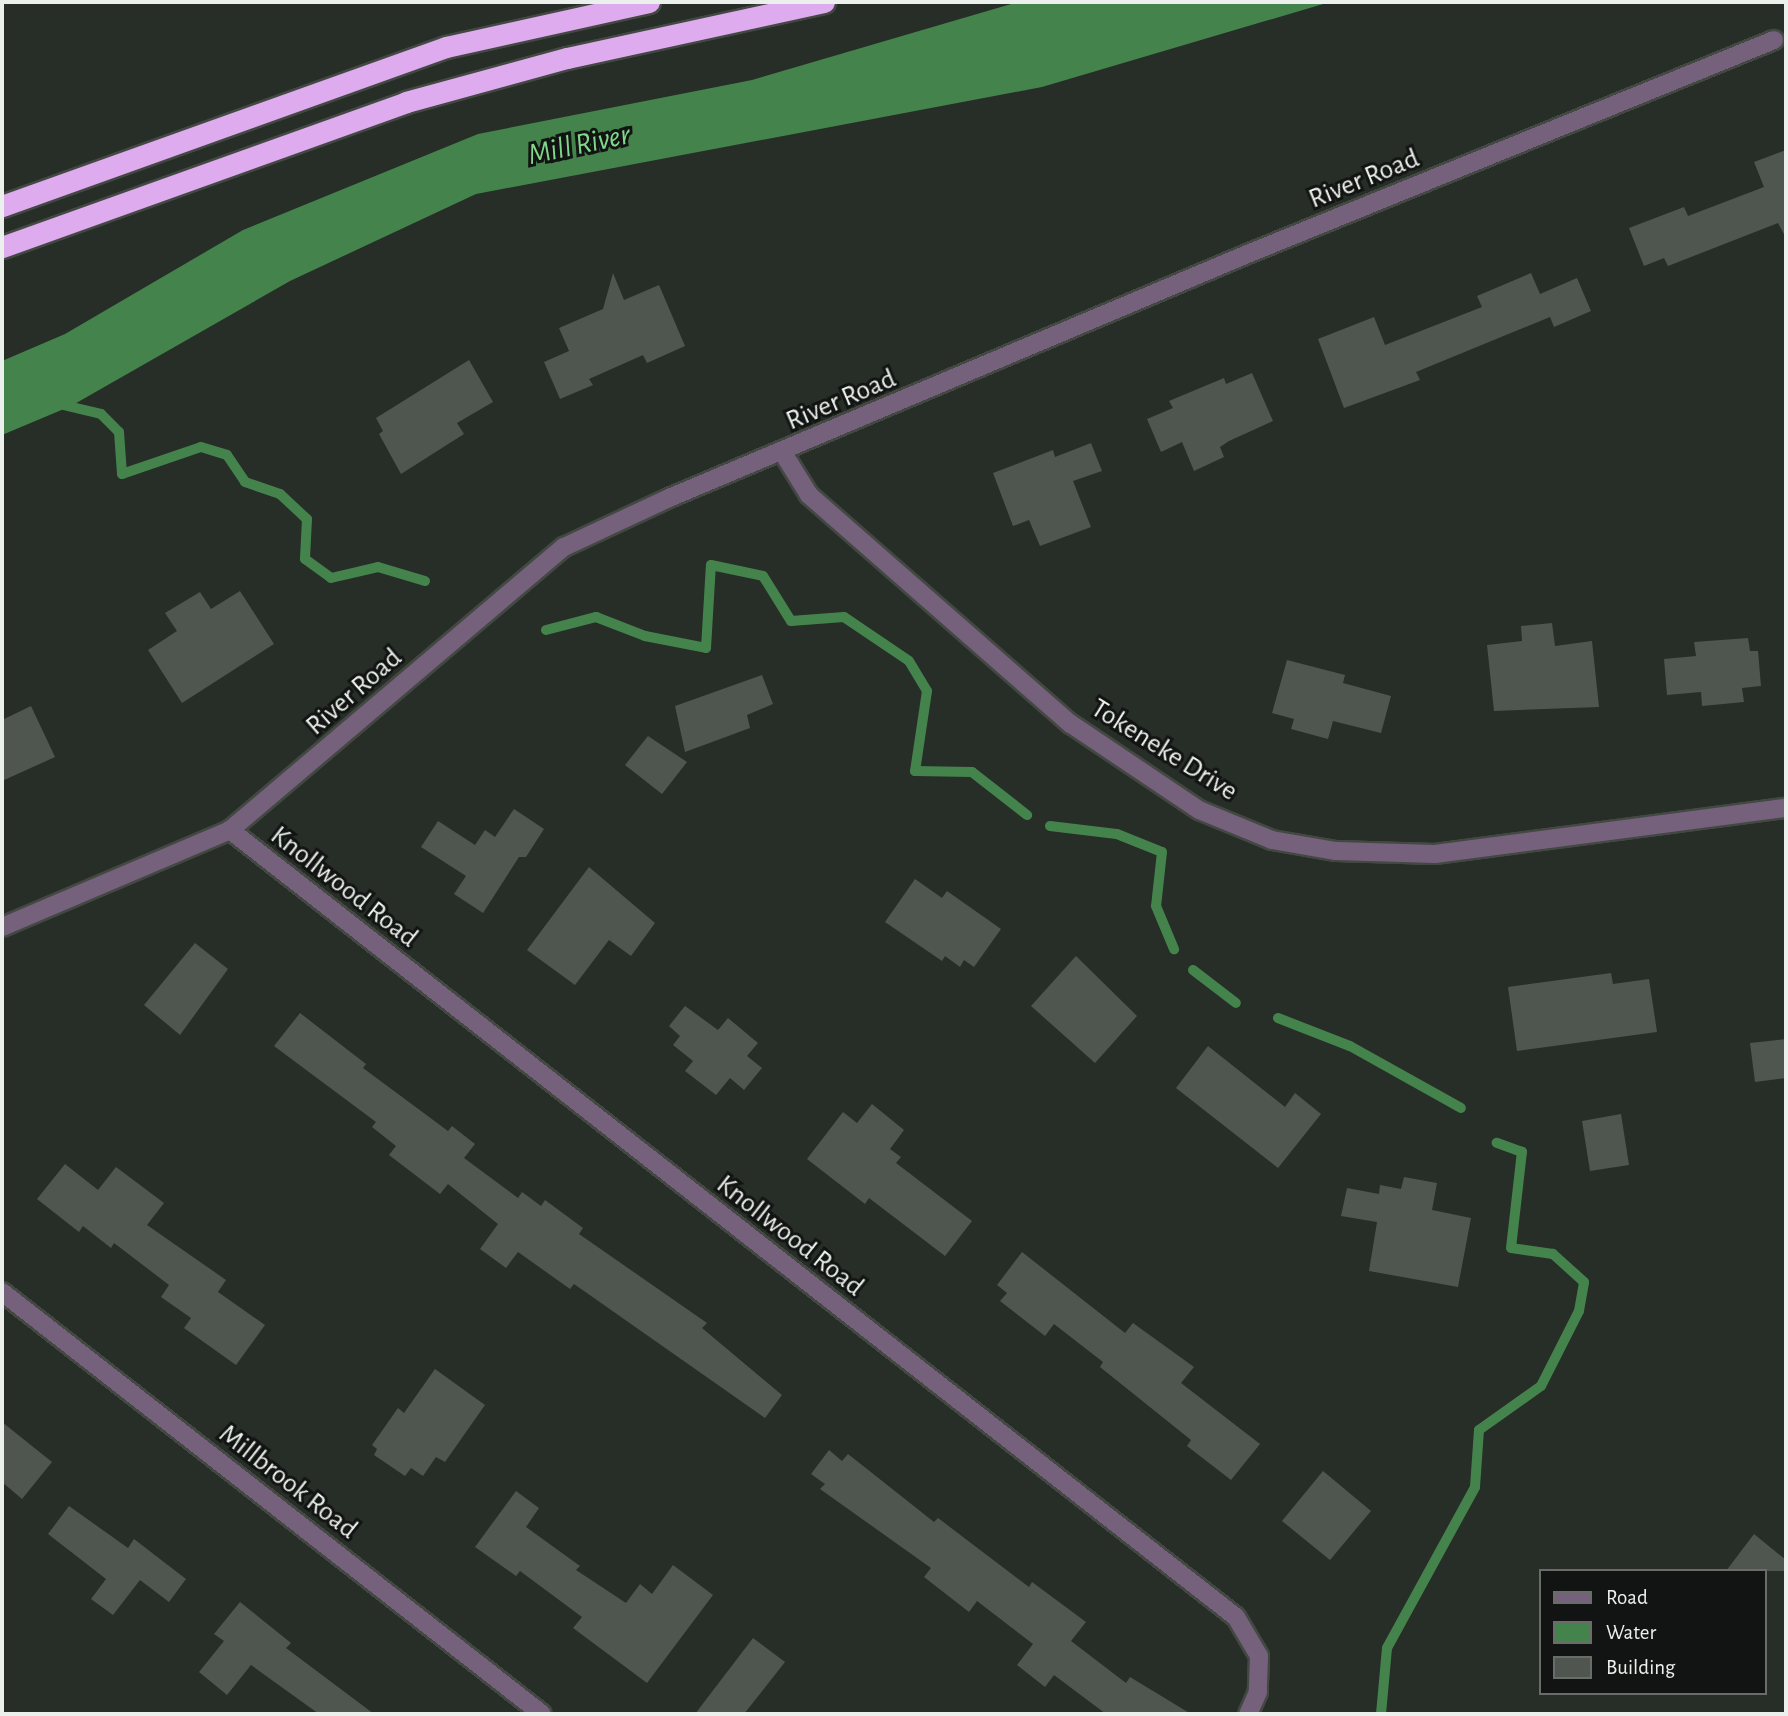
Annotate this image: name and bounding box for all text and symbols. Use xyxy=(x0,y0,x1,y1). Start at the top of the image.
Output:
water label: Mill River xyxy=(525,117,633,173)
street label: River Road xyxy=(1304,142,1424,216)
street label: River Road xyxy=(781,362,901,438)
street label: River Road xyxy=(299,641,409,743)
street label: Tokeneke Drive xyxy=(1085,692,1243,808)
street label: Knollwood Road xyxy=(264,819,424,955)
street label: Knollwood Road xyxy=(710,1168,870,1304)
street label: Millbrook Road xyxy=(212,1418,364,1546)
legend xyxy=(1540,1569,1767,1695)
text: Road xyxy=(1606,1587,1648,1608)
text: Water xyxy=(1606,1622,1656,1643)
text: Building xyxy=(1606,1657,1675,1678)

